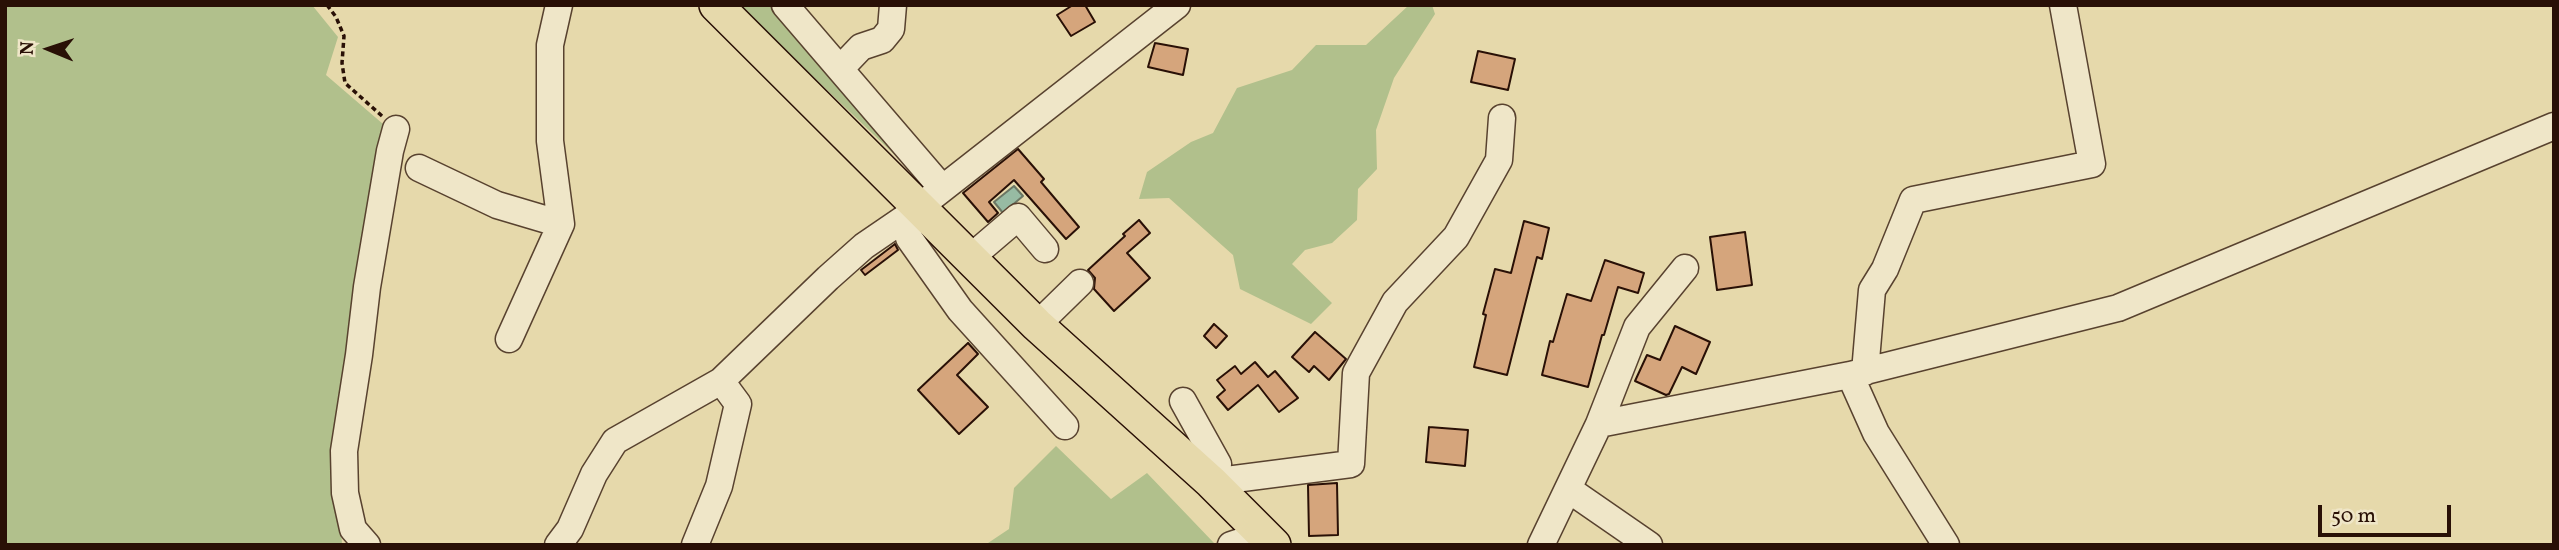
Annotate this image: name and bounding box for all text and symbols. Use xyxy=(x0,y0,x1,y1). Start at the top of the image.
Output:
north arrow xyxy=(14,14,84,84)
text: N xyxy=(15,41,41,56)
scale bar xyxy=(2321,490,2454,534)
text: 50 m xyxy=(2331,502,2376,531)

